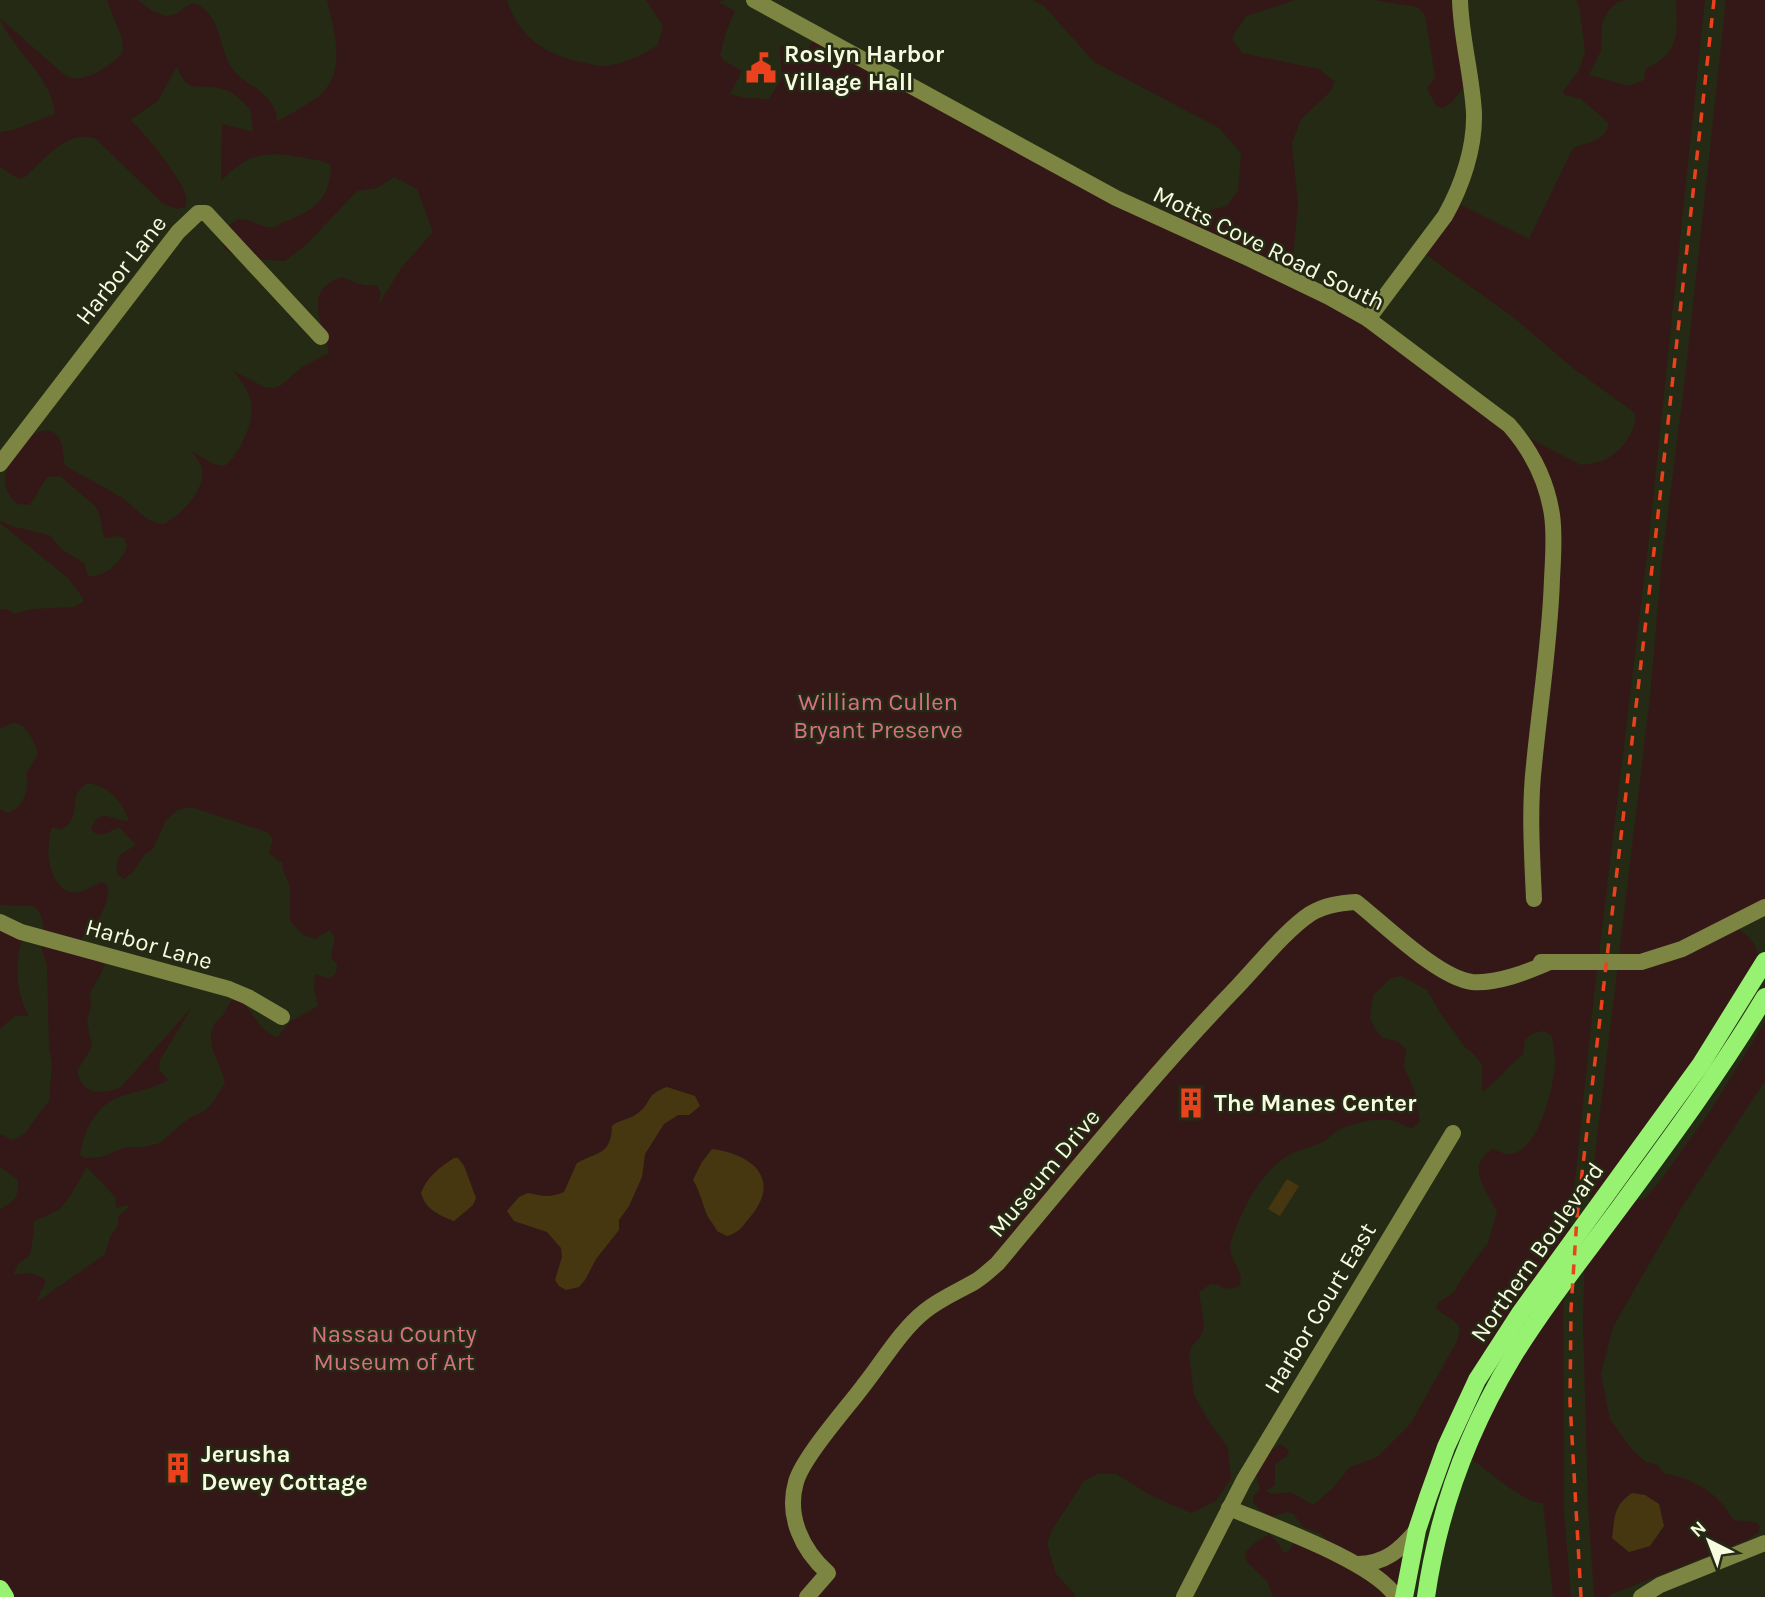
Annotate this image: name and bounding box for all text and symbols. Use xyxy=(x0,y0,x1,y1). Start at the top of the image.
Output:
place label: Roslyn Harbor Village Hall xyxy=(784,40,945,96)
public building icon: Roslyn Harbor Village Hall xyxy=(744,51,778,85)
street label: Motts Cove Road South xyxy=(1149,180,1389,316)
street label: Harbor Lane xyxy=(70,210,172,330)
park label: William Cullen Bryant Preserve xyxy=(793,688,963,744)
street label: Harbor Lane xyxy=(82,913,216,975)
building icon: The Manes Center xyxy=(1174,1086,1208,1120)
place label: The Manes Center xyxy=(1214,1089,1417,1117)
street label: Museum Drive xyxy=(982,1103,1106,1243)
street label: Northern Boulevard xyxy=(1465,1157,1609,1347)
street label: Harbor Court East xyxy=(1258,1218,1382,1398)
park label: Nassau County Museum of Art xyxy=(311,1320,477,1376)
place label: Jerusha Dewey Cottage xyxy=(201,1440,368,1496)
building icon: Jerusha Dewey Cottage xyxy=(161,1451,195,1485)
north arrow xyxy=(1674,1506,1744,1576)
text: N xyxy=(1686,1516,1711,1542)

